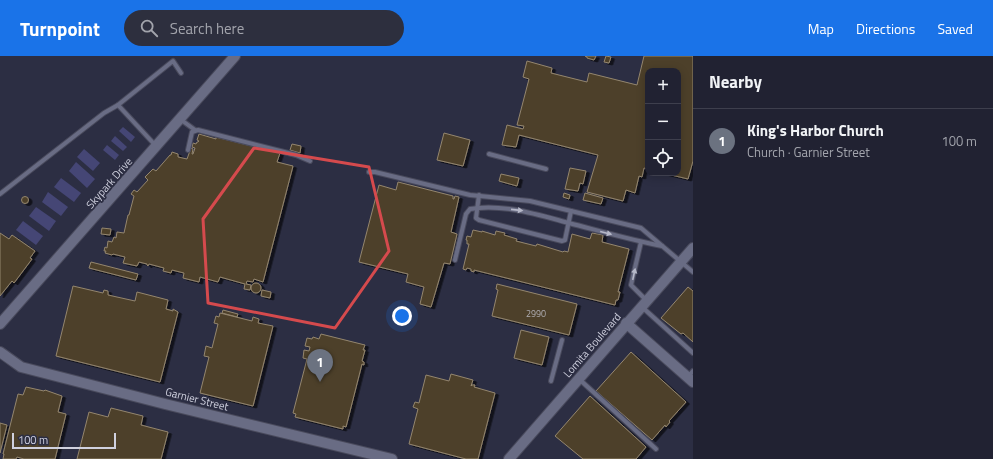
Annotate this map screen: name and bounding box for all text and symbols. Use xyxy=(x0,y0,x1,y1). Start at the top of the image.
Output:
search box xyxy=(124,10,404,46)
text: Turnpoint xyxy=(20,14,100,43)
icon: search xyxy=(138,17,160,39)
text: Search here xyxy=(170,17,244,40)
text: Map xyxy=(808,18,834,39)
text: Directions xyxy=(856,18,915,39)
text: Saved xyxy=(937,18,973,39)
map controls xyxy=(645,68,681,176)
button: + xyxy=(645,68,681,104)
text: Nearby xyxy=(709,69,762,95)
button: − xyxy=(645,104,681,140)
text: King's Harbor Church xyxy=(747,119,884,142)
text: 1 xyxy=(718,131,726,151)
text: 100 m xyxy=(941,131,977,151)
button: locate xyxy=(645,140,681,176)
text: Church · Garnier Street xyxy=(747,142,870,162)
street label: Skypark Drive xyxy=(82,153,136,212)
one-way arrow xyxy=(510,207,523,214)
one-way arrow xyxy=(601,230,613,236)
one-way arrow xyxy=(631,268,637,280)
your location xyxy=(392,306,412,326)
house number: 2990 xyxy=(526,307,546,320)
street label: Lomita Boulevard xyxy=(559,309,625,381)
pin: 1 xyxy=(307,349,333,382)
street label: Garnier Street xyxy=(164,383,230,415)
scale bar xyxy=(12,431,116,450)
text: 100 m xyxy=(18,432,48,448)

